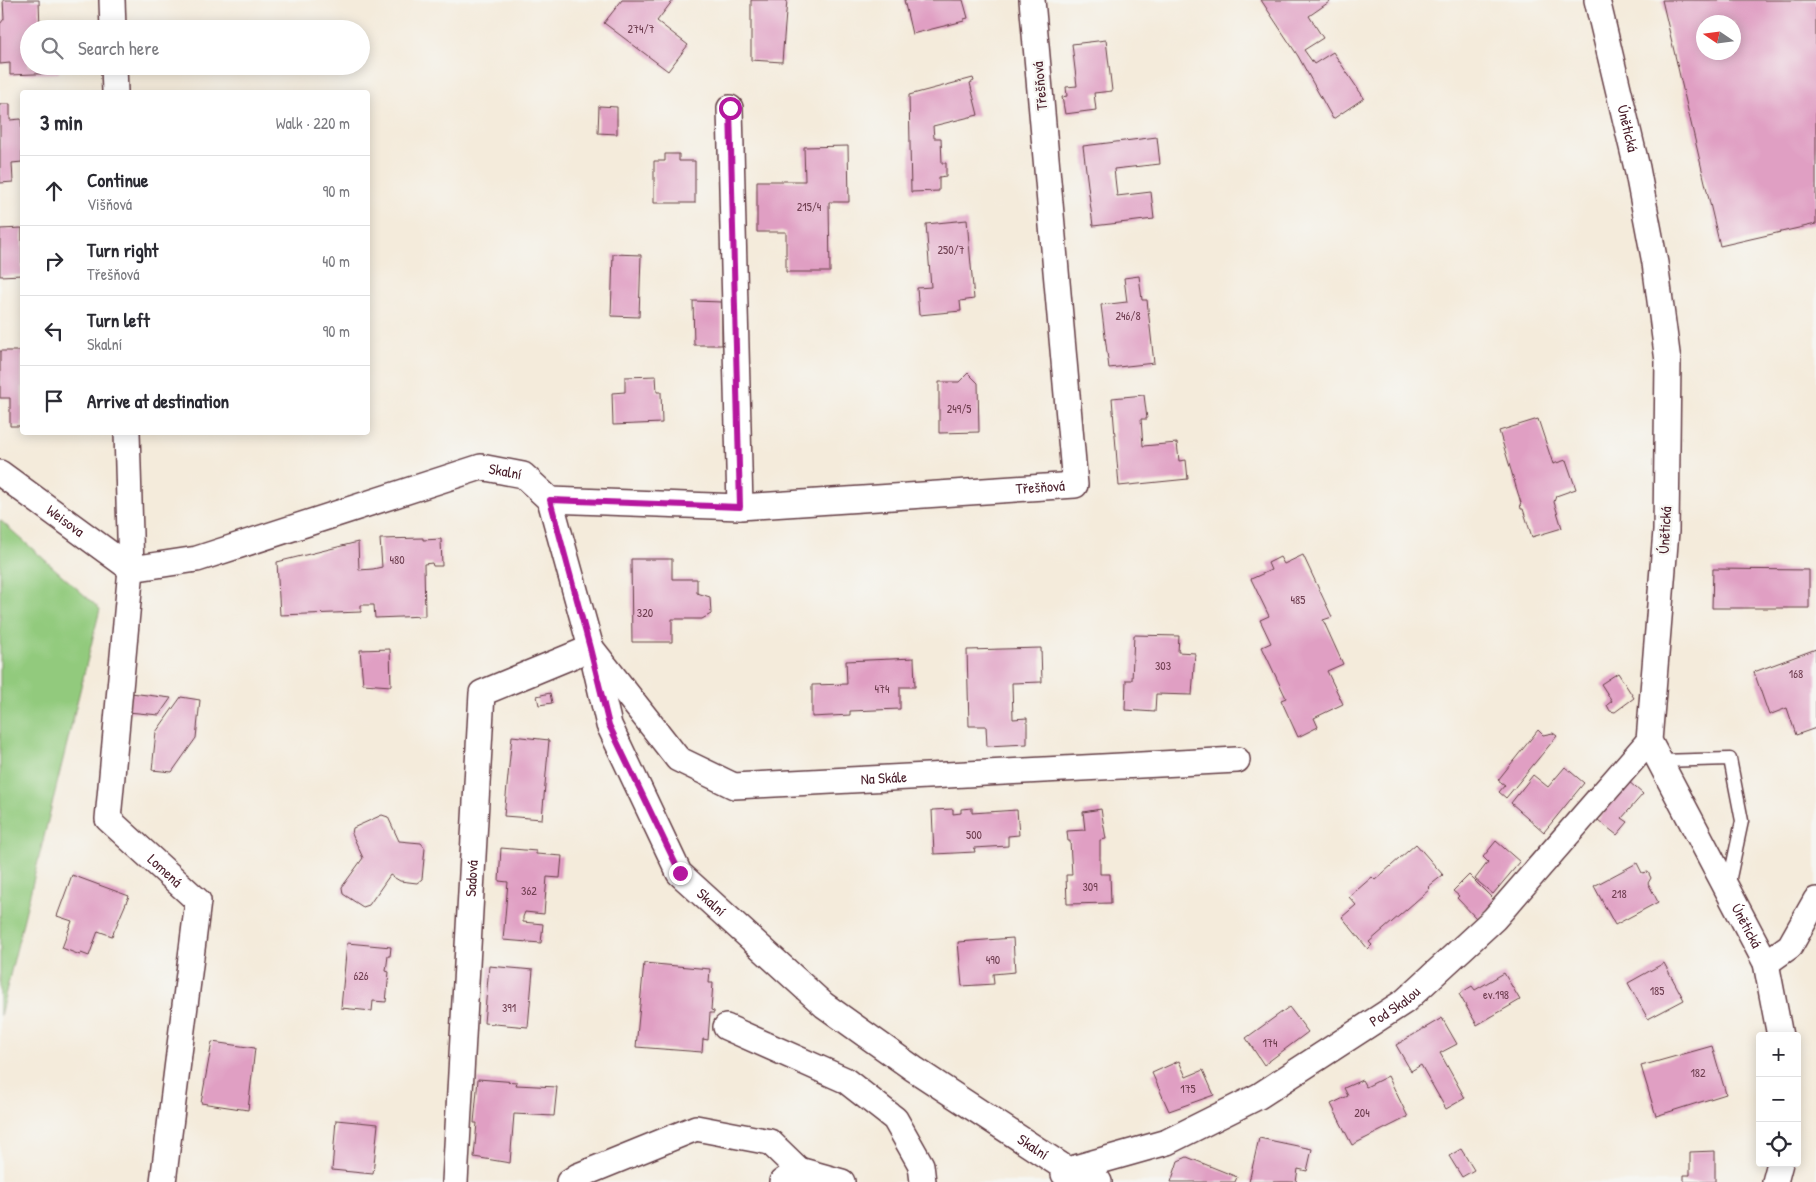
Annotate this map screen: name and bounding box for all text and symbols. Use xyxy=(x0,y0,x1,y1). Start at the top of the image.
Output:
north arrow xyxy=(1696,15,1741,60)
search box xyxy=(20,20,370,75)
house number: 274/7 xyxy=(627,20,655,37)
icon: search xyxy=(38,34,66,62)
text: Search here xyxy=(78,35,159,61)
street label: Třešňová xyxy=(1027,60,1052,111)
route start xyxy=(719,97,742,120)
street label: Únětická xyxy=(1612,103,1644,154)
text: 3 min xyxy=(40,108,83,137)
text: Walk · 220 m xyxy=(276,112,350,134)
text: Continue xyxy=(87,167,148,193)
icon: ahead xyxy=(40,177,68,205)
text: 90 m xyxy=(322,180,350,202)
text: Višňová xyxy=(87,193,132,215)
house number: 215/4 xyxy=(797,198,822,215)
text: Turn right xyxy=(87,237,158,263)
house number: 250/7 xyxy=(937,241,965,258)
icon: right xyxy=(40,247,68,275)
text: 40 m xyxy=(322,250,350,272)
text: Třešňová xyxy=(87,263,140,285)
text: Turn left xyxy=(87,307,150,333)
house number: 246/8 xyxy=(1115,307,1141,324)
icon: left xyxy=(40,317,68,345)
text: 90 m xyxy=(322,320,350,342)
text: Skalní xyxy=(87,333,122,355)
icon: arrive xyxy=(40,387,68,415)
text: Arrive at destination xyxy=(87,388,229,414)
house number: 249/5 xyxy=(947,400,971,417)
street label: Skalní xyxy=(487,458,524,485)
street label: Třešňová xyxy=(1015,475,1066,499)
street label: Weisova xyxy=(42,499,89,542)
street label: Únětická xyxy=(1653,506,1676,554)
house number: 480 xyxy=(389,551,405,568)
house number: 485 xyxy=(1291,591,1305,608)
house number: 320 xyxy=(637,604,653,621)
house number: 303 xyxy=(1155,657,1171,674)
house number: 168 xyxy=(1789,665,1803,682)
house number: 474 xyxy=(875,680,890,697)
street label: Na Skále xyxy=(860,766,908,789)
house number: 500 xyxy=(966,826,982,843)
street label: Lomená xyxy=(143,849,187,892)
street label: Sadová xyxy=(460,859,483,897)
route end xyxy=(669,862,692,885)
house number: 309 xyxy=(1082,878,1098,895)
house number: 362 xyxy=(521,882,537,899)
street label: Skalní xyxy=(692,883,731,921)
house number: 218 xyxy=(1611,885,1627,902)
street label: Únětická xyxy=(1727,900,1767,952)
house number: 490 xyxy=(986,951,1000,968)
house number: 626 xyxy=(353,967,369,984)
street label: Pod Skalou xyxy=(1365,981,1424,1031)
house number: 185 xyxy=(1650,982,1664,999)
house number: ev.198 xyxy=(1483,986,1509,1003)
house number: 391 xyxy=(502,999,516,1016)
map controls xyxy=(1756,1032,1801,1167)
button: + xyxy=(1756,1032,1801,1077)
house number: 174 xyxy=(1263,1034,1278,1051)
house number: 182 xyxy=(1690,1064,1706,1081)
button: − xyxy=(1756,1077,1801,1122)
house number: 175 xyxy=(1180,1080,1196,1097)
house number: 204 xyxy=(1354,1104,1370,1121)
button: locate xyxy=(1756,1122,1801,1167)
street label: Skalní xyxy=(1014,1129,1053,1164)

